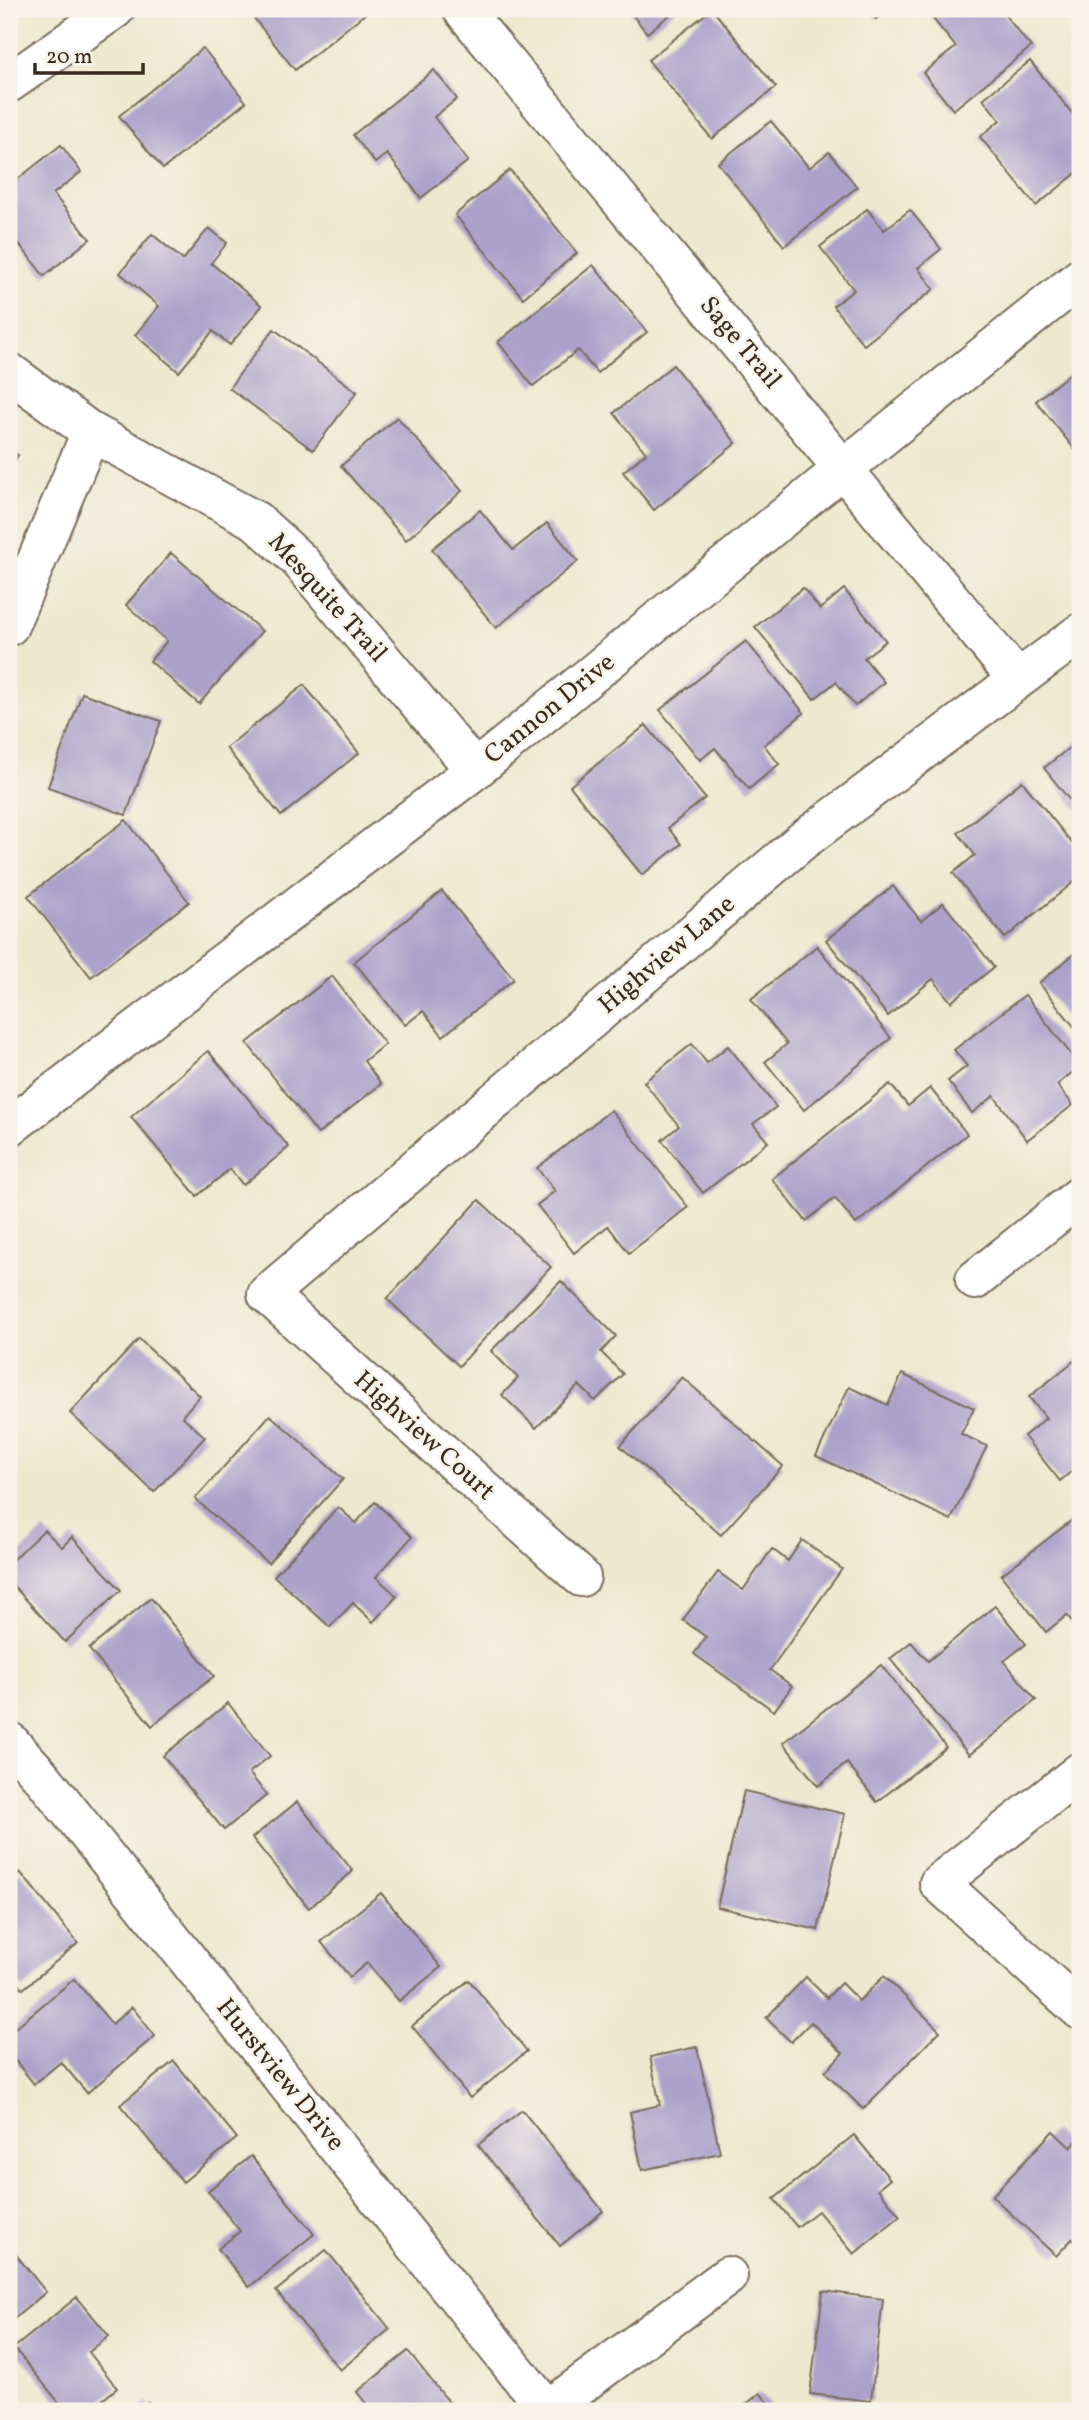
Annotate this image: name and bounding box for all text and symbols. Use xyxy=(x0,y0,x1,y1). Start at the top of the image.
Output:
scale bar xyxy=(35,32,144,76)
text: 20 m xyxy=(46,43,92,72)
street label: Sage Trail xyxy=(691,289,789,397)
street label: Mesquite Trail xyxy=(259,525,395,671)
street label: Cannon Drive xyxy=(477,645,623,773)
street label: Highview Lane xyxy=(591,887,743,1023)
street label: Highview Court xyxy=(346,1363,502,1509)
street label: Hurstview Drive xyxy=(207,1991,353,2159)

